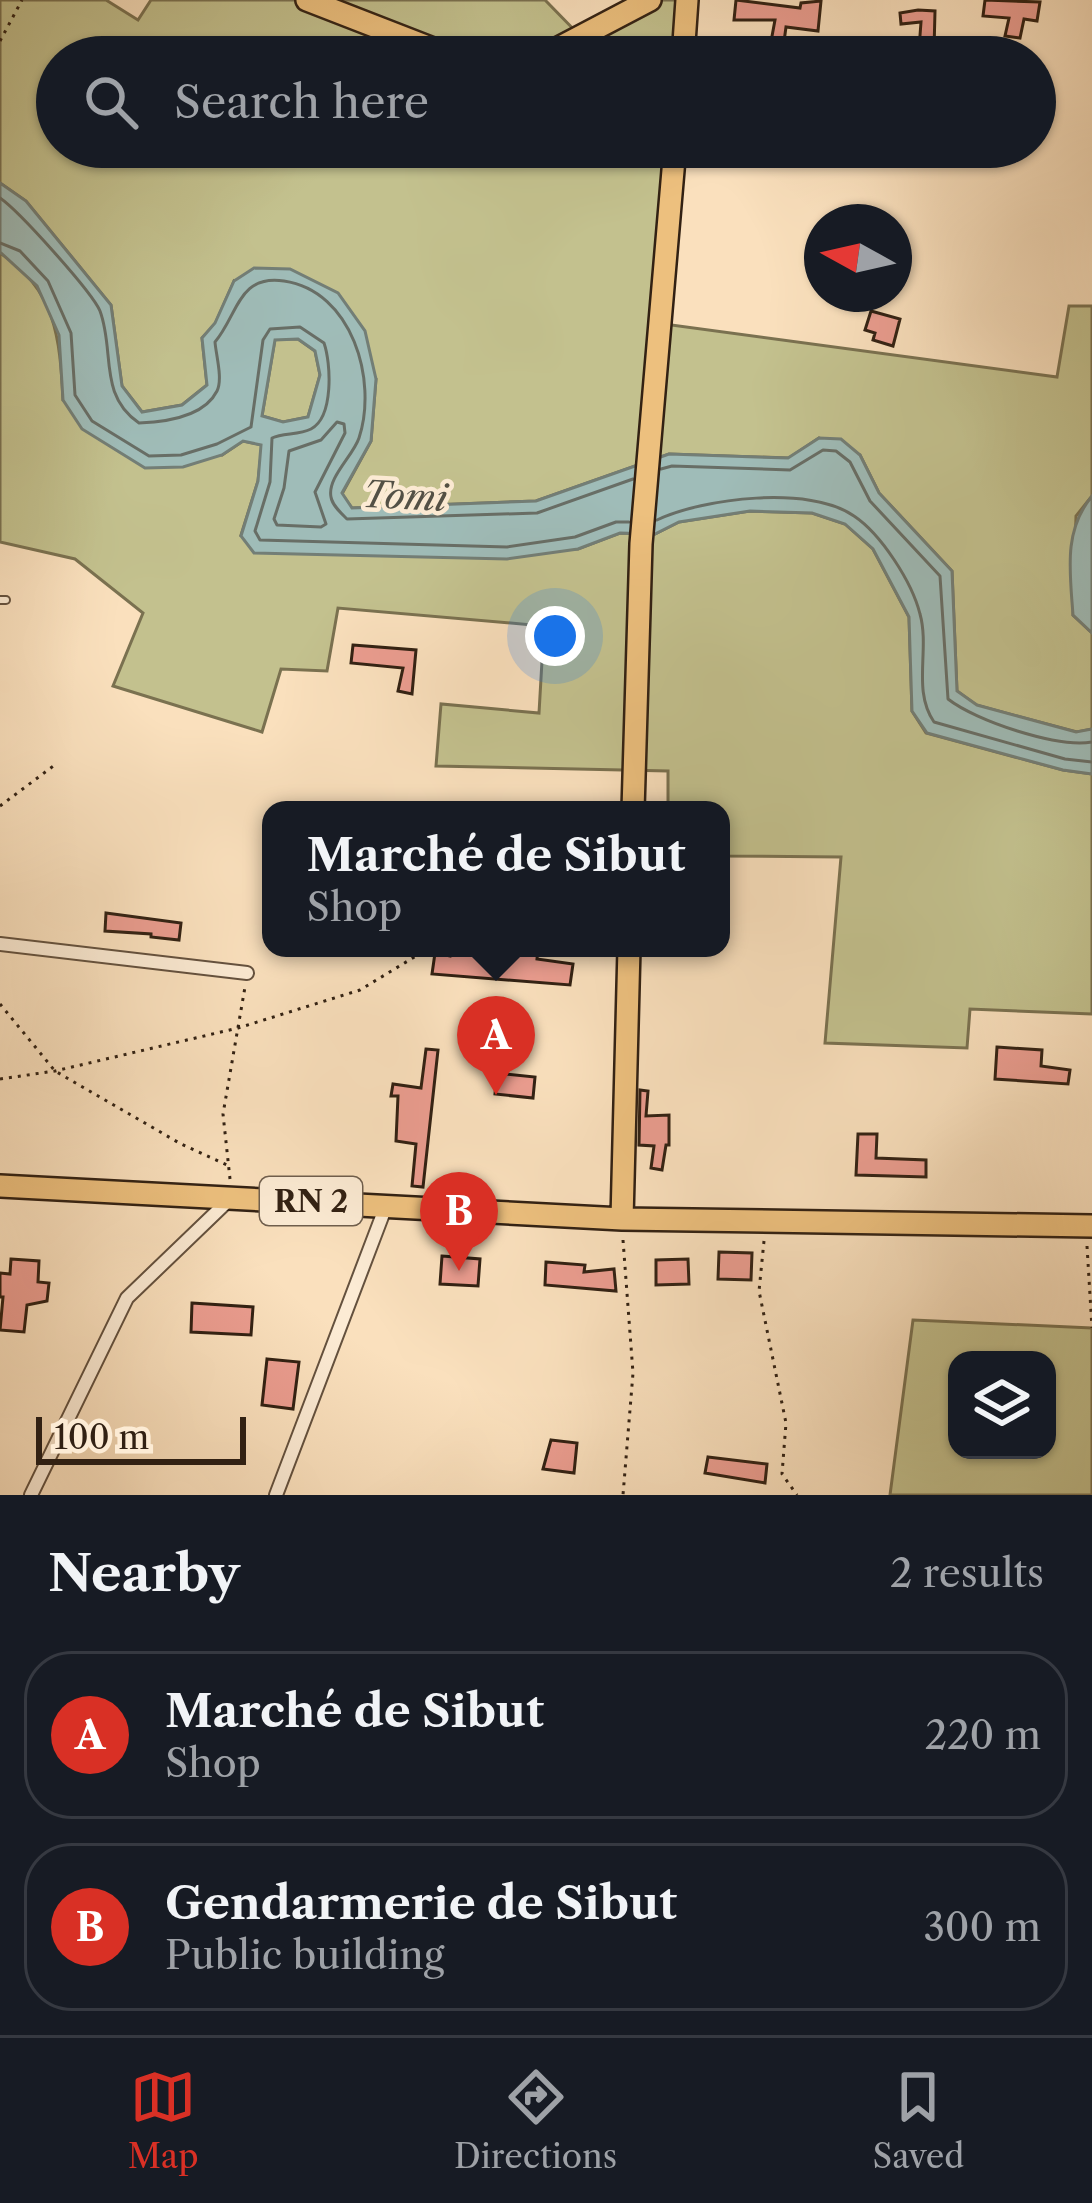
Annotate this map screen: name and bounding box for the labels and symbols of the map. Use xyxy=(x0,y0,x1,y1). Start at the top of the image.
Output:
north arrow xyxy=(804,204,912,312)
water label: Tomi xyxy=(362,472,450,520)
your location xyxy=(525,606,585,666)
pin: A xyxy=(457,996,535,1095)
pin: B xyxy=(420,1172,498,1271)
road number: RN 2 xyxy=(260,1177,362,1225)
scale bar xyxy=(36,1411,246,1464)

